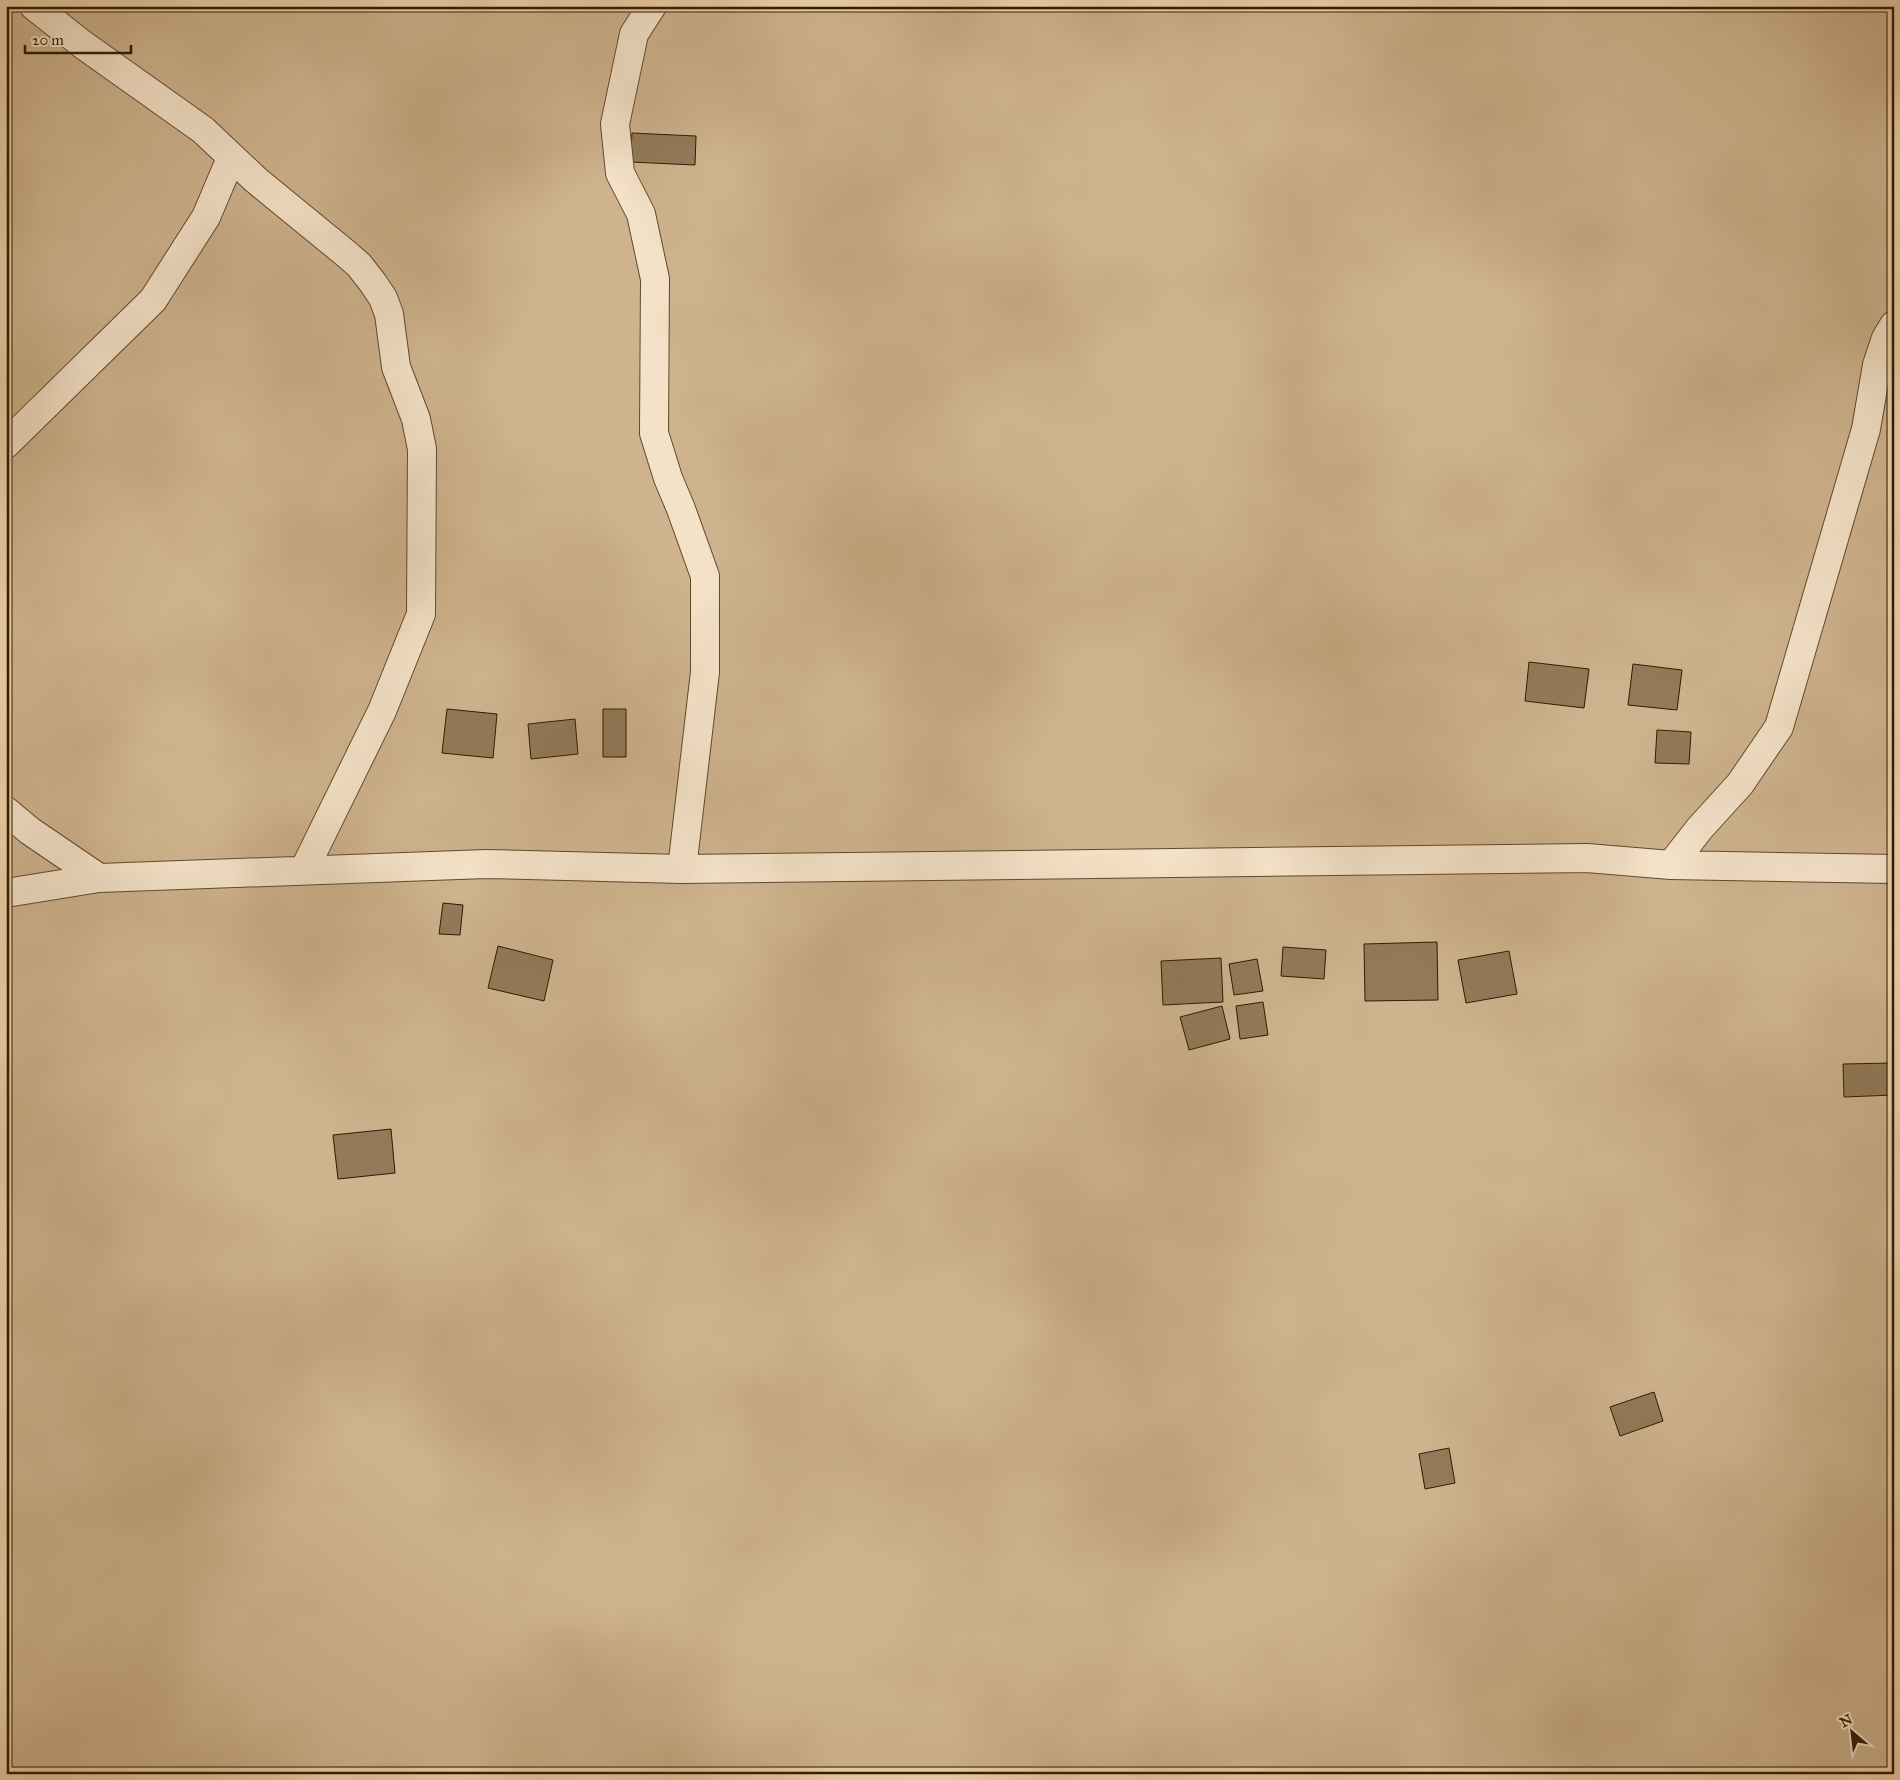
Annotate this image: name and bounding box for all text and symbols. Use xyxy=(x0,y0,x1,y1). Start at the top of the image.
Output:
scale bar xyxy=(25,22,131,54)
text: 20 m xyxy=(32,31,64,49)
north arrow xyxy=(1828,1708,1878,1758)
text: N xyxy=(1837,1711,1855,1731)

